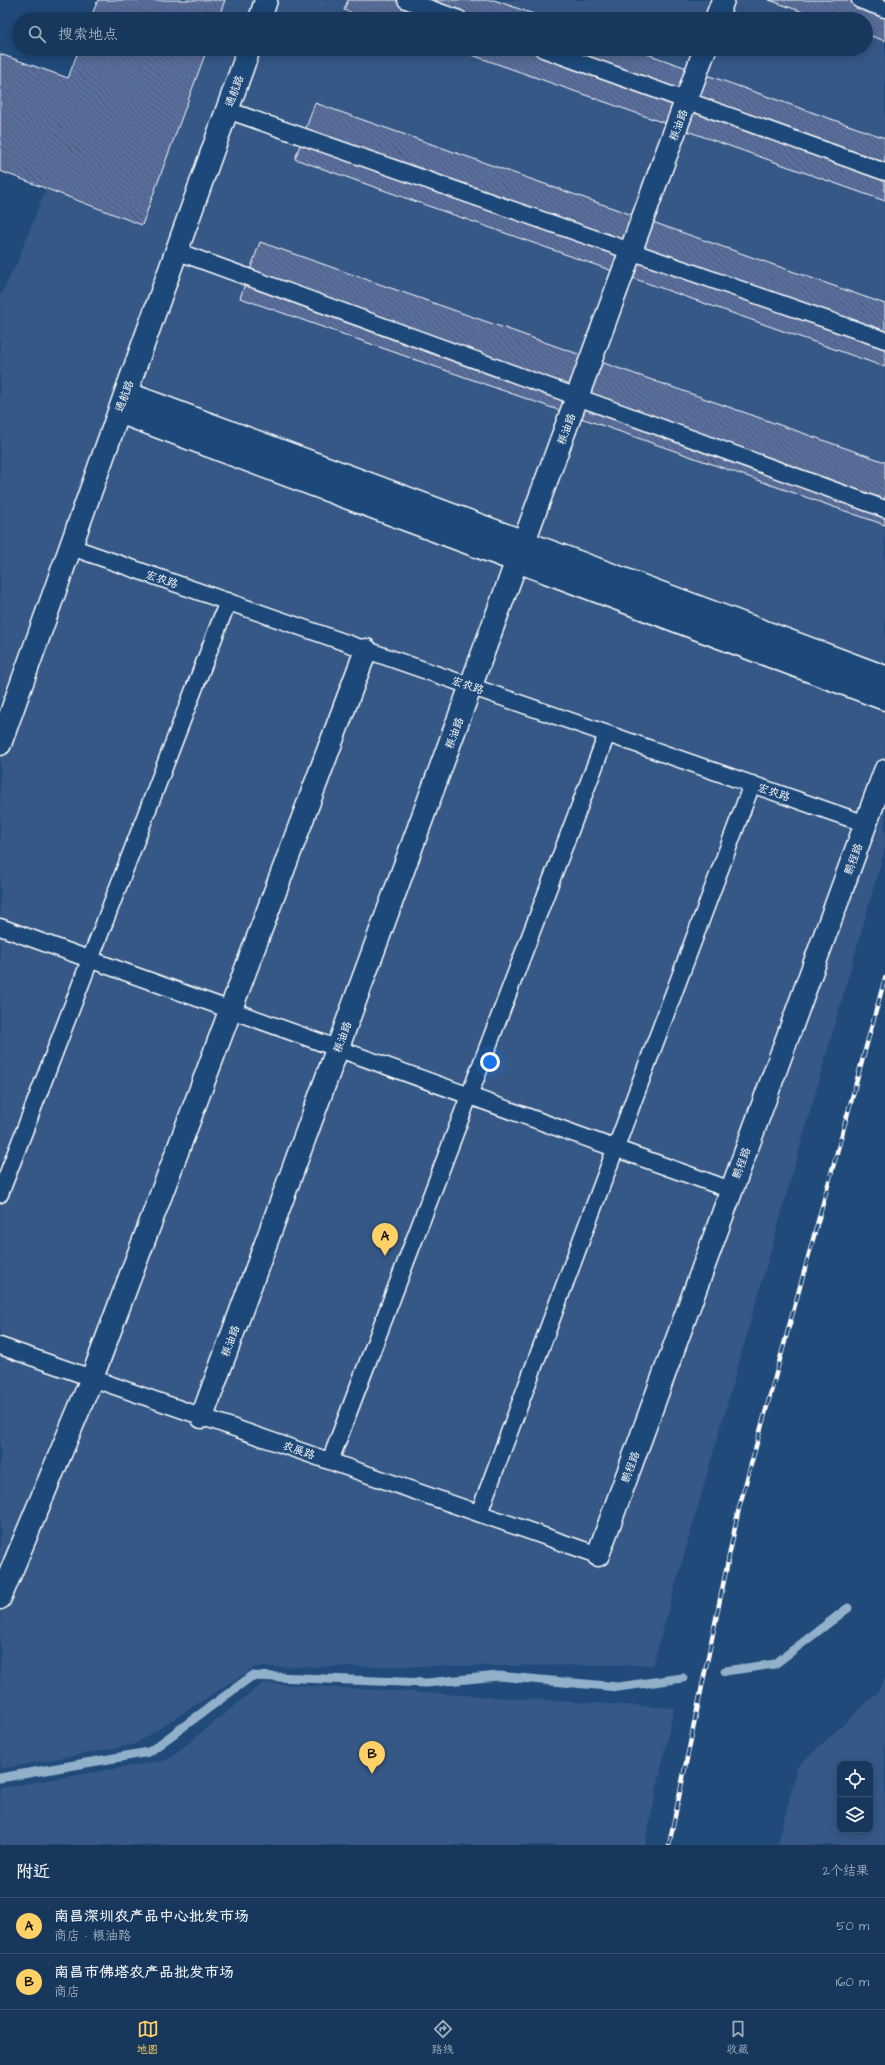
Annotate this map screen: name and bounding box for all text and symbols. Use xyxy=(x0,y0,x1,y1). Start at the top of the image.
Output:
search box xyxy=(12,12,873,56)
icon: search xyxy=(26,23,48,45)
text: 搜索地点 xyxy=(58,24,118,45)
street label: 通航路 xyxy=(222,73,247,109)
street label: 粮油路 xyxy=(666,107,691,143)
street label: 通航路 xyxy=(112,378,137,414)
street label: 粮油路 xyxy=(554,411,579,447)
street label: 宏农路 xyxy=(144,567,180,592)
street label: 宏农路 xyxy=(450,673,486,698)
street label: 粮油路 xyxy=(442,715,467,751)
street label: 宏农路 xyxy=(756,780,792,805)
street label: 鹏程路 xyxy=(841,841,866,877)
street label: 粮油路 xyxy=(330,1019,355,1055)
your location xyxy=(480,1052,500,1072)
street label: 鹏程路 xyxy=(729,1145,754,1181)
pin: A xyxy=(372,1223,398,1256)
street label: 粮油路 xyxy=(218,1323,243,1359)
street label: 农展路 xyxy=(281,1438,317,1463)
street label: 鹏程路 xyxy=(618,1449,643,1485)
pin: B xyxy=(359,1741,385,1774)
map controls xyxy=(837,1761,873,1833)
button: locate xyxy=(837,1761,873,1797)
button: layers xyxy=(837,1797,873,1833)
text: 附近 xyxy=(16,1860,50,1884)
text: 2个结果 xyxy=(823,1862,869,1880)
text: 南昌深圳农产品中心批发市场 xyxy=(54,1906,249,1927)
text: A xyxy=(25,1917,33,1935)
text: 50 m xyxy=(836,1917,869,1935)
text: 商店 · 粮油路 xyxy=(54,1927,131,1945)
text: 南昌市佛塔农产品批发市场 xyxy=(54,1962,234,1983)
text: B xyxy=(24,1973,34,1991)
text: 160 m xyxy=(836,1973,869,1991)
text: 商店 xyxy=(54,1983,80,2001)
tab: 地图 xyxy=(137,2018,159,2057)
tab: 路线 xyxy=(432,2018,454,2057)
tab: 收藏 xyxy=(727,2018,749,2057)

